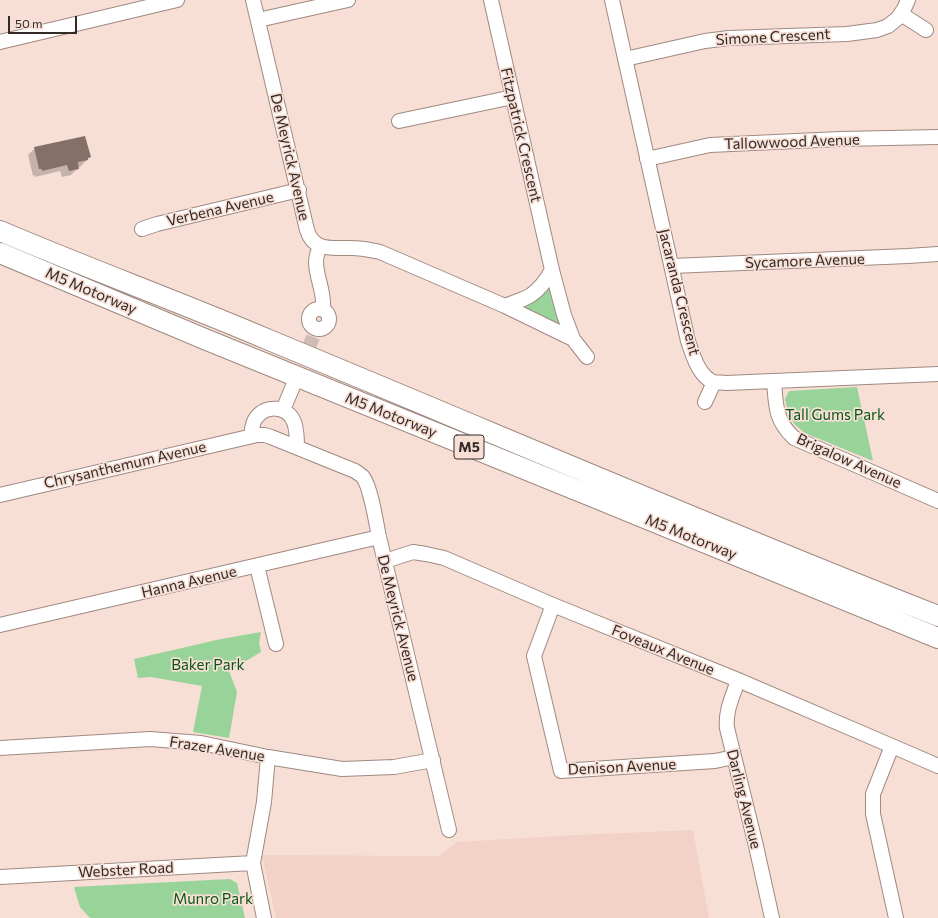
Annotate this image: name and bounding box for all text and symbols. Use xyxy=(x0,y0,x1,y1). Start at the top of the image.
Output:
scale bar xyxy=(10,8,79,34)
text: 50 m xyxy=(15,16,43,30)
street label: Simone Crescent xyxy=(715,25,831,49)
street label: Fitzpatrick Crescent xyxy=(497,66,545,204)
street label: De Meyrick Avenue xyxy=(267,92,313,222)
street label: Tallowwood Avenue xyxy=(724,131,860,153)
street label: Verbena Avenue xyxy=(165,188,275,230)
street label: Jacaranda Crescent xyxy=(655,227,703,357)
street label: Sycamore Avenue xyxy=(745,250,865,272)
street label: M5 Motorway xyxy=(43,264,139,318)
street label: M5 Motorway xyxy=(343,388,439,442)
park label: Tall Gums Park xyxy=(785,406,885,424)
street label: Brigalow Avenue xyxy=(794,430,904,492)
road number: M5 xyxy=(454,435,484,459)
street label: Chrysanthemum Avenue xyxy=(42,438,208,492)
street label: M5 Motorway xyxy=(643,510,739,564)
street label: De Meyrick Avenue xyxy=(374,553,422,683)
street label: Hanna Avenue xyxy=(140,562,238,602)
street label: Foveaux Avenue xyxy=(609,621,717,679)
park label: Baker Park xyxy=(171,656,245,674)
street label: Frazer Avenue xyxy=(168,733,266,765)
street label: Darling Avenue xyxy=(723,747,765,851)
street label: Denison Avenue xyxy=(567,755,677,779)
street label: Webster Road xyxy=(78,859,174,881)
park label: Munro Park xyxy=(173,890,253,908)

